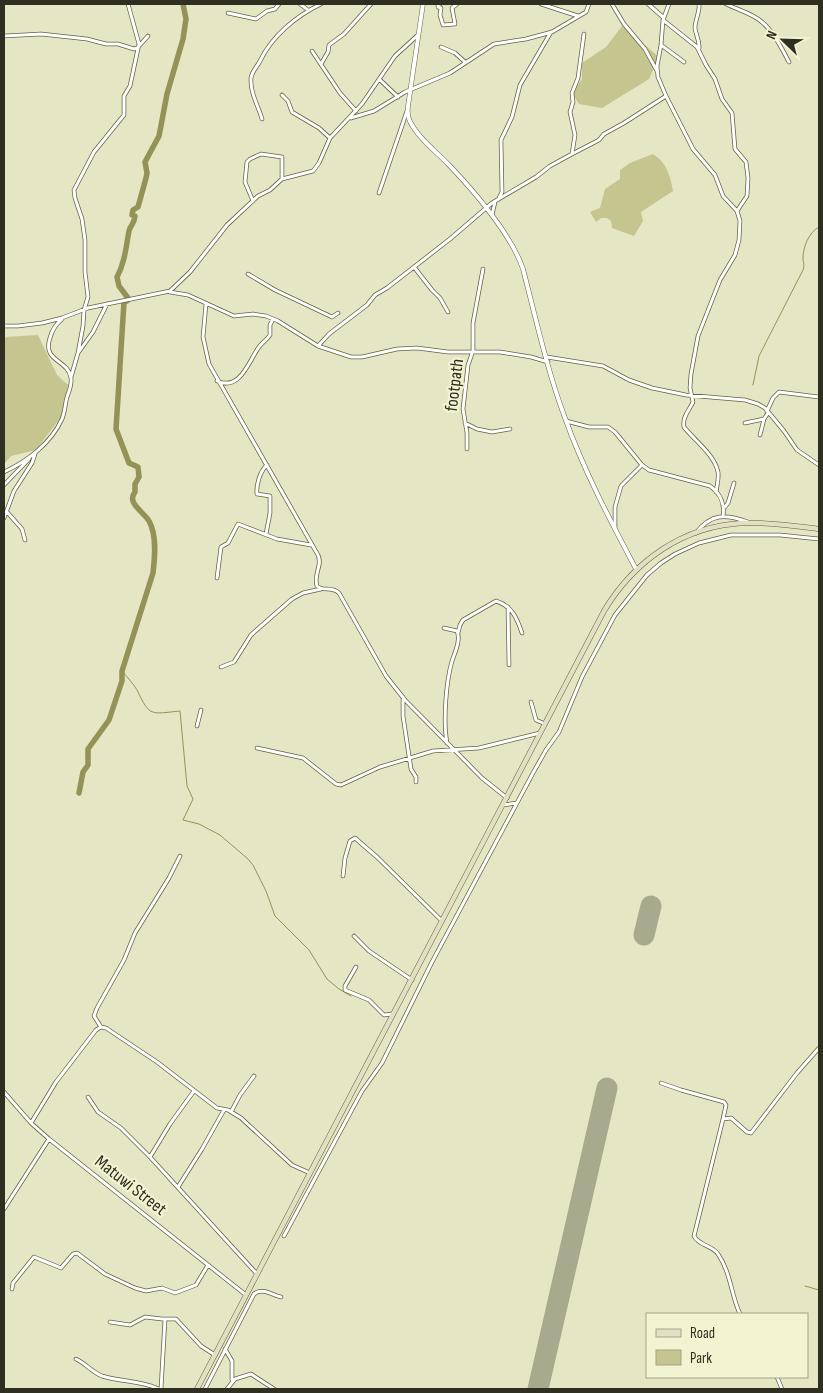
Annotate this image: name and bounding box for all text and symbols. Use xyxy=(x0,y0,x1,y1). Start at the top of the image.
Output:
north arrow xyxy=(758,15,808,65)
text: N xyxy=(762,28,781,42)
street label: footpath xyxy=(441,358,468,413)
street label: Matuwi Street xyxy=(91,1151,171,1220)
legend xyxy=(646,1313,808,1378)
text: Road xyxy=(690,1324,715,1343)
text: Park xyxy=(690,1349,712,1368)

